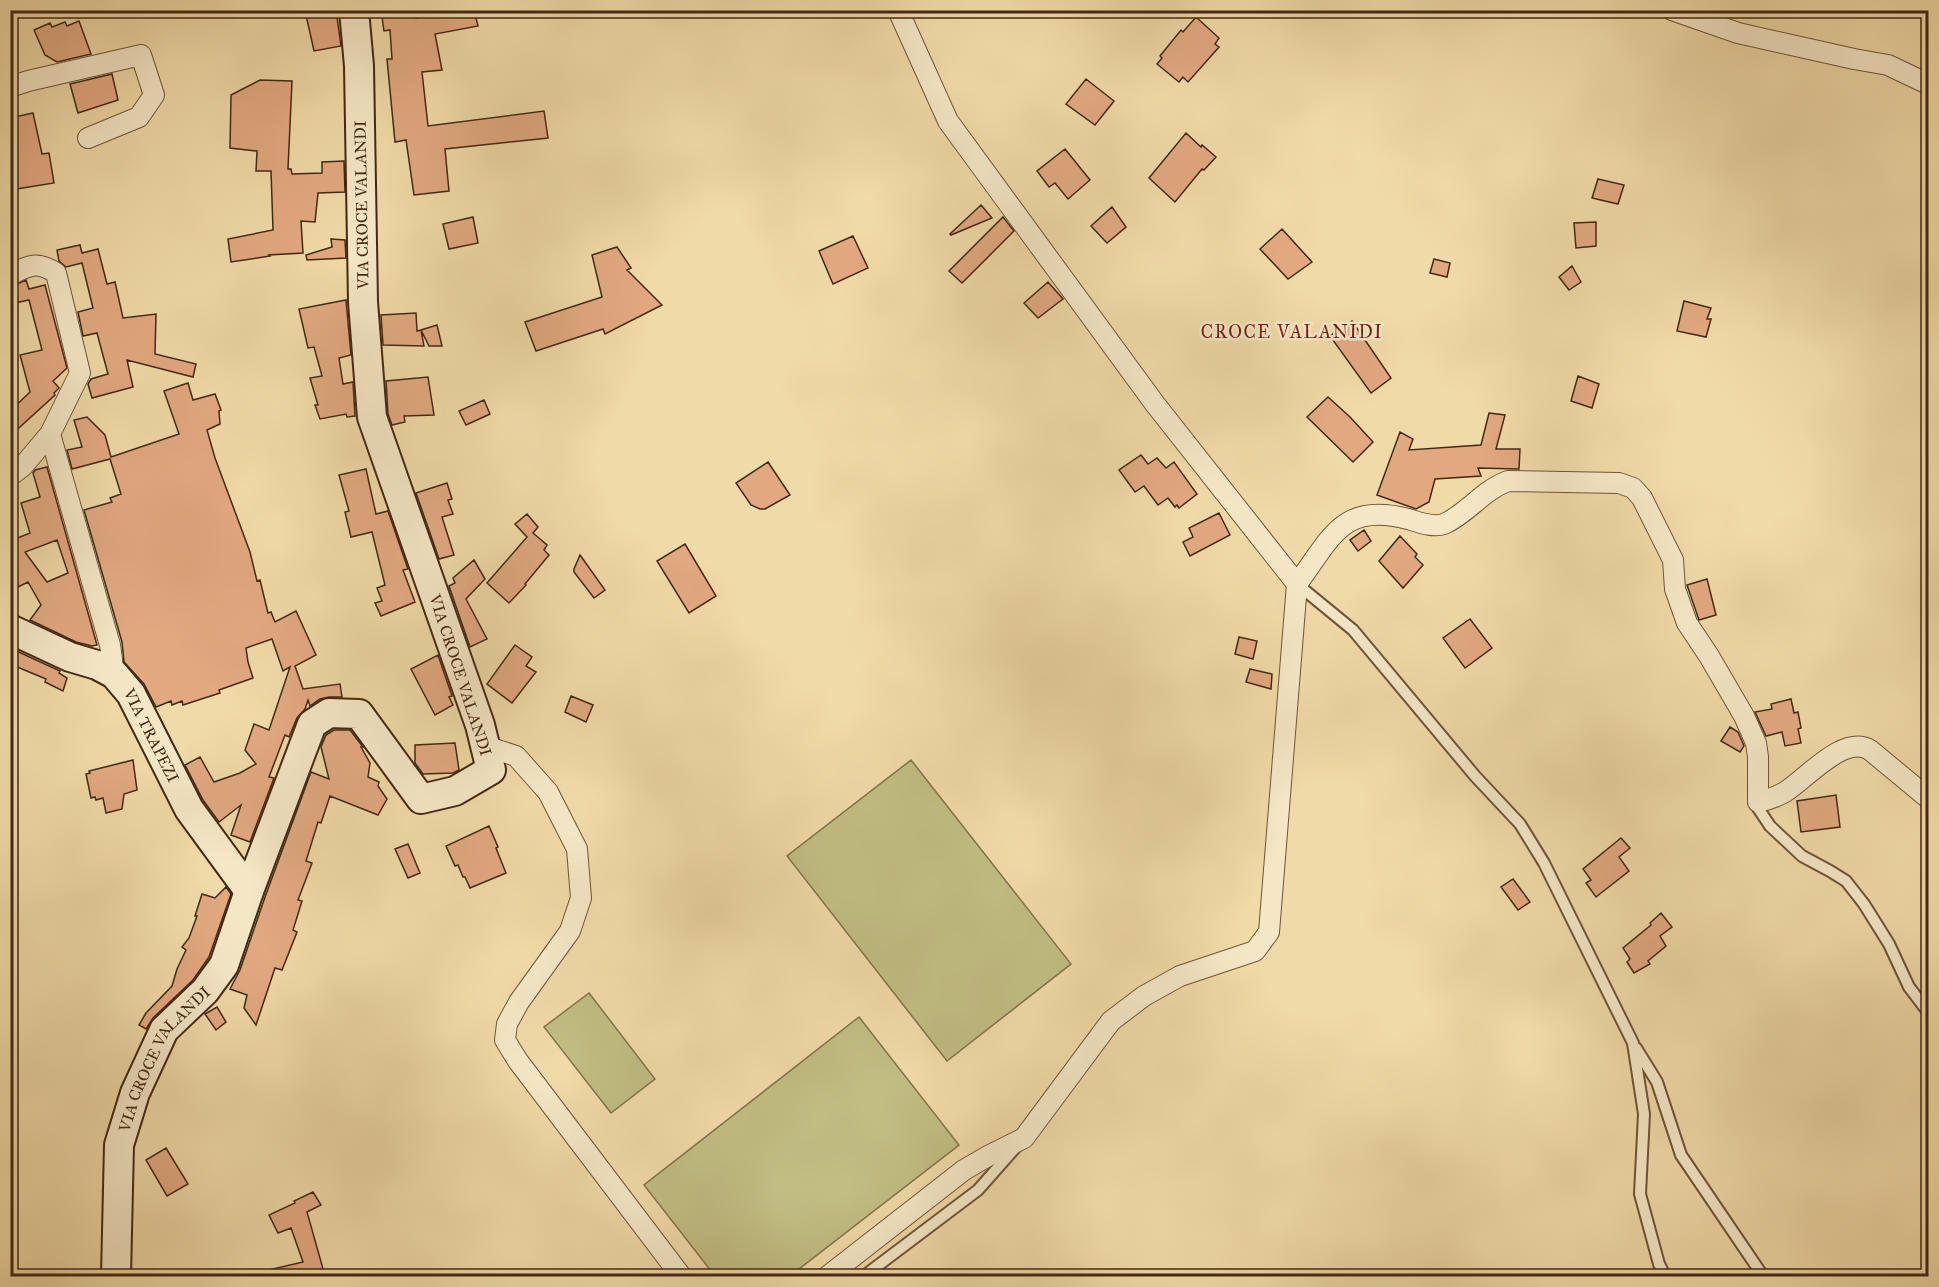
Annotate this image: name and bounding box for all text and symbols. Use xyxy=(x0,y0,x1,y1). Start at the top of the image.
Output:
street label: VIA CROCE VALANDI xyxy=(351,120,372,291)
district label: CROCE VALANIDI xyxy=(1201,321,1383,343)
street label: VIA CROCE VALANDI xyxy=(425,591,496,758)
street label: VIA TRAPEZI xyxy=(119,684,183,786)
street label: VIA CROCE VALANDI xyxy=(114,982,214,1135)

